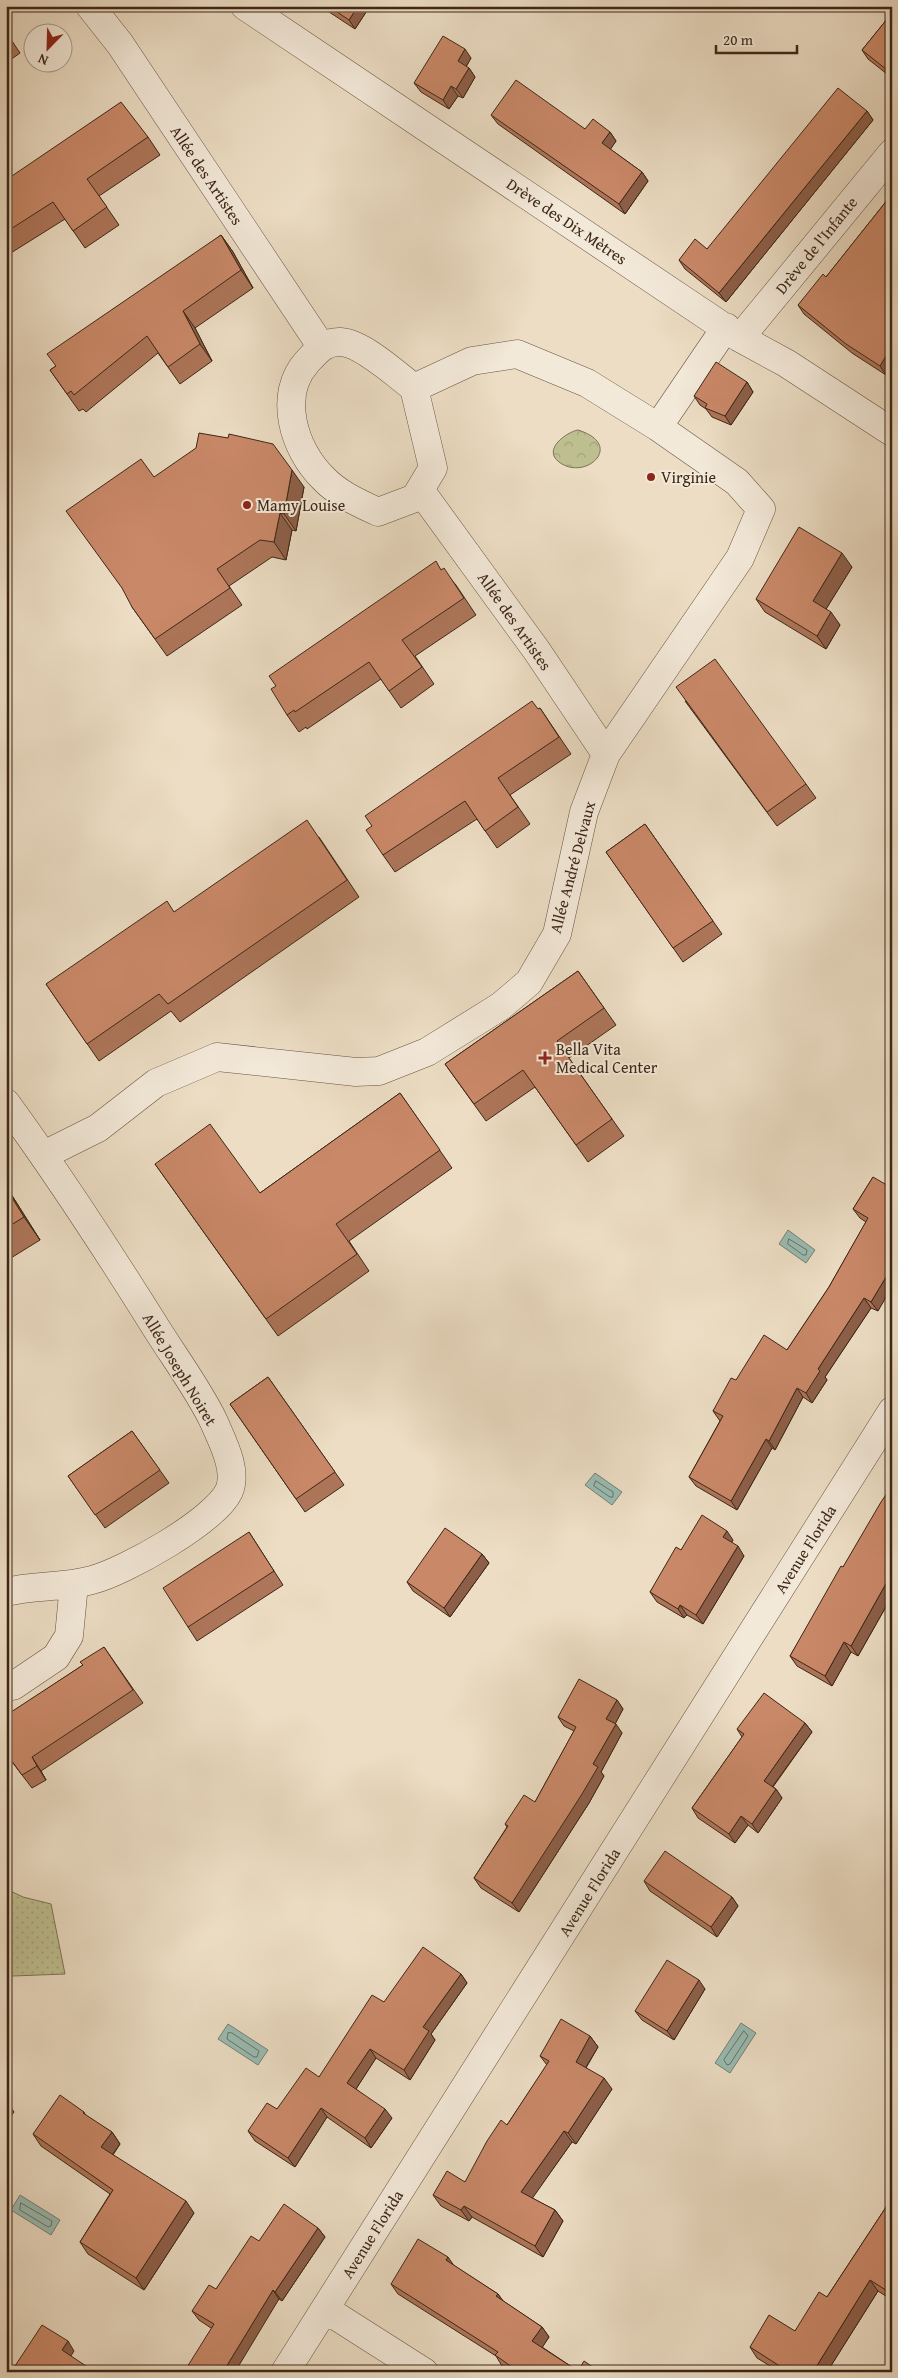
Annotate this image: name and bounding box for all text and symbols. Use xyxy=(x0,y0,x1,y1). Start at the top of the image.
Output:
north arrow xyxy=(22,22,72,72)
scale bar xyxy=(716,22,797,54)
text: 20 m xyxy=(723,29,754,50)
text: N xyxy=(34,49,51,71)
street label: Allée des Artistes xyxy=(165,120,249,230)
street label: Drève des Dix Mètres xyxy=(502,172,632,270)
street label: Drève de l'Infante xyxy=(769,191,863,299)
place label: Virginie xyxy=(661,465,716,489)
marker: Virginie xyxy=(645,471,657,483)
place label: Mamy Louise xyxy=(257,493,345,517)
marker: Mamy Louise xyxy=(241,499,253,511)
street label: Allée des Artistes xyxy=(472,567,558,675)
street label: Allée André Delvaux xyxy=(543,797,601,936)
place label: Bella Vita Medical Center xyxy=(556,1037,658,1079)
marker: Bella Vita Medical Center xyxy=(538,1051,552,1065)
street label: Allée Joseph Noiret xyxy=(137,1308,223,1430)
street label: Avenue Florida xyxy=(768,1500,842,1598)
street label: Avenue Florida xyxy=(552,1843,626,1941)
street label: Avenue Florida xyxy=(335,2185,409,2283)

